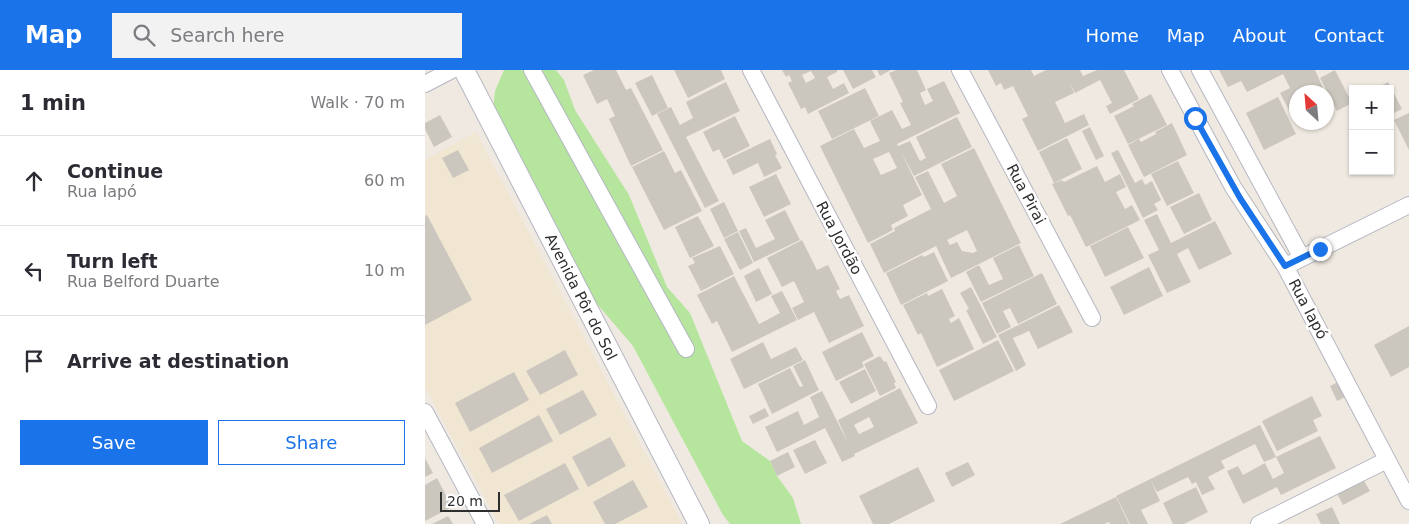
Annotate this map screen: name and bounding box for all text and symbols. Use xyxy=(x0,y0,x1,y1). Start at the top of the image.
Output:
search box xyxy=(112,13,462,58)
text: Map xyxy=(25,21,82,49)
icon: search xyxy=(130,21,158,49)
text: Search here xyxy=(170,24,284,46)
text: Home xyxy=(1086,25,1139,46)
text: Map xyxy=(1167,25,1205,46)
text: About xyxy=(1233,25,1286,46)
text: Contact xyxy=(1314,25,1384,46)
north arrow xyxy=(1289,85,1334,130)
map controls xyxy=(1349,85,1394,175)
button: + xyxy=(1349,85,1394,130)
text: 1 min xyxy=(20,91,86,115)
text: Walk · 70 m xyxy=(310,93,405,112)
route start xyxy=(1184,107,1207,130)
button: − xyxy=(1349,130,1394,175)
text: Continue xyxy=(67,160,163,182)
street label: Rua Pirai xyxy=(1003,161,1049,227)
icon: ahead xyxy=(20,167,48,195)
text: 60 m xyxy=(364,171,405,190)
text: Rua Iapó xyxy=(67,182,137,201)
street label: Rua Jordão xyxy=(812,198,866,278)
street label: Avenida Pôr do Sol xyxy=(541,231,621,363)
route end xyxy=(1309,238,1332,261)
text: Turn left xyxy=(67,250,158,272)
icon: left xyxy=(20,257,48,285)
text: 10 m xyxy=(364,261,405,280)
text: Rua Belford Duarte xyxy=(67,272,220,291)
street label: Rua Iapó xyxy=(1285,276,1331,342)
icon: arrive xyxy=(20,347,48,375)
text: Arrive at destination xyxy=(67,350,289,372)
button: Save xyxy=(20,420,208,465)
button: Share xyxy=(218,420,405,465)
scale bar xyxy=(440,489,500,512)
text: 20 m xyxy=(447,493,483,509)

